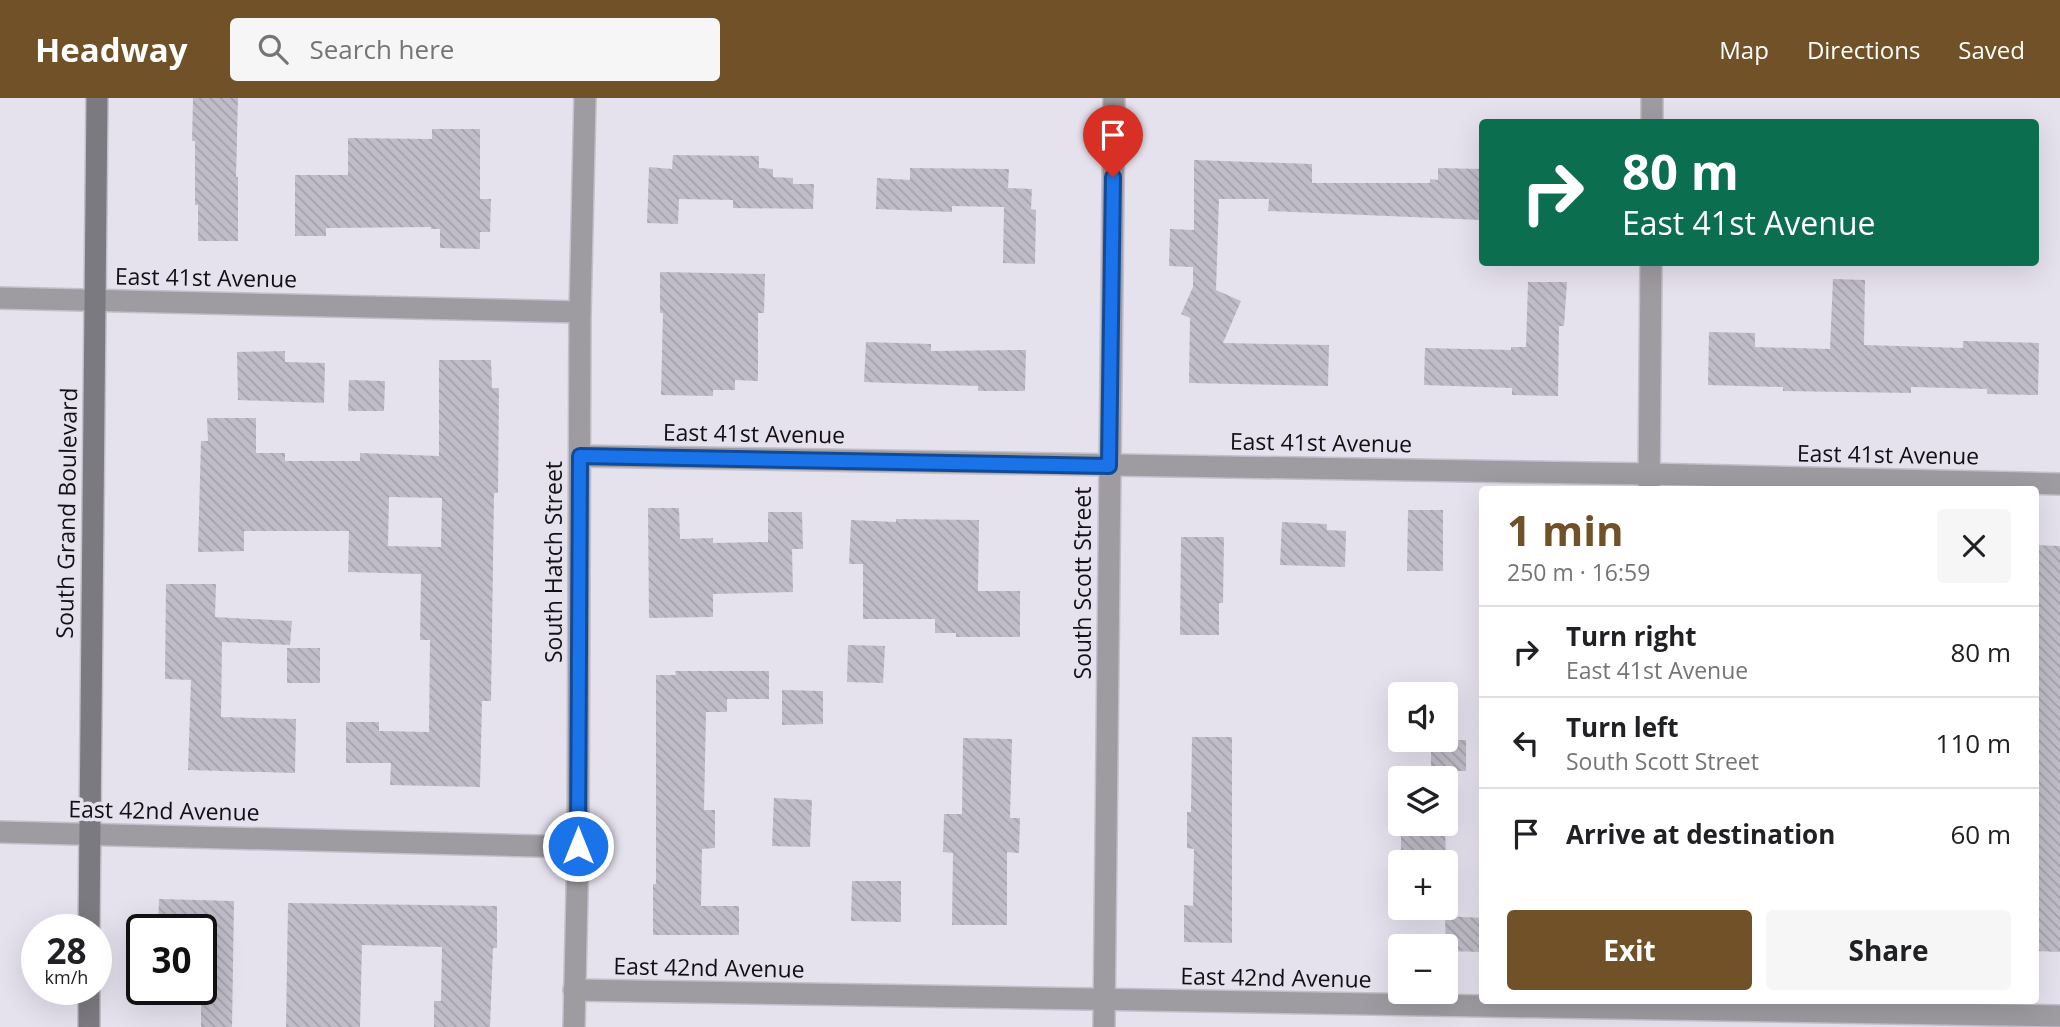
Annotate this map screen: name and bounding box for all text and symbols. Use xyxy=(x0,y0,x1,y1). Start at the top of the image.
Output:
search box xyxy=(230,18,720,81)
text: Headway xyxy=(35,27,188,72)
icon: search xyxy=(254,30,292,68)
text: Search here xyxy=(310,31,454,67)
text: Map xyxy=(1719,33,1769,66)
text: Directions xyxy=(1807,33,1920,66)
text: Saved xyxy=(1958,33,2025,66)
pin xyxy=(1083,105,1143,177)
icon: arrive xyxy=(1094,116,1132,154)
text: 80 m xyxy=(1622,138,1739,204)
icon: right xyxy=(1507,147,1598,238)
text: East 41st Avenue xyxy=(1622,201,1876,244)
street label: East 41st Avenue xyxy=(115,259,297,295)
street label: South Grand Boulevard xyxy=(48,387,84,639)
street label: East 41st Avenue xyxy=(663,415,845,451)
street label: East 41st Avenue xyxy=(1230,424,1412,460)
street label: East 41st Avenue xyxy=(1797,436,1979,472)
street label: South Hatch Street xyxy=(537,461,569,663)
street label: South Scott Street xyxy=(1066,487,1098,679)
text: 1 min xyxy=(1507,501,1624,558)
button: close xyxy=(1937,509,2011,583)
text: 250 m · 16:59 xyxy=(1507,556,1650,588)
text: Turn right xyxy=(1566,618,1697,654)
icon: right xyxy=(1507,633,1545,671)
text: 80 m xyxy=(1950,634,2011,670)
text: East 41st Avenue xyxy=(1566,654,1748,686)
map controls xyxy=(1388,682,1458,1004)
button: sound xyxy=(1388,682,1458,752)
text: Turn left xyxy=(1566,709,1678,745)
icon: left xyxy=(1507,724,1545,762)
text: 110 m xyxy=(1936,725,2011,761)
text: South Scott Street xyxy=(1566,745,1759,777)
button: layers xyxy=(1388,766,1458,836)
street label: East 42nd Avenue xyxy=(68,792,260,828)
position arrow xyxy=(541,809,615,883)
icon: arrive xyxy=(1507,815,1545,853)
text: Arrive at destination xyxy=(1566,816,1835,852)
text: 60 m xyxy=(1950,816,2011,852)
button: + xyxy=(1388,850,1458,920)
button: Exit xyxy=(1507,910,1752,990)
button: Share xyxy=(1766,910,2011,990)
speed limit sign: 30 xyxy=(126,914,217,1005)
text: 28 xyxy=(46,927,87,974)
button: − xyxy=(1388,934,1458,1004)
street label: East 42nd Avenue xyxy=(613,949,805,985)
street label: East 42nd Avenue xyxy=(1180,959,1372,995)
text: km/h xyxy=(45,965,88,989)

